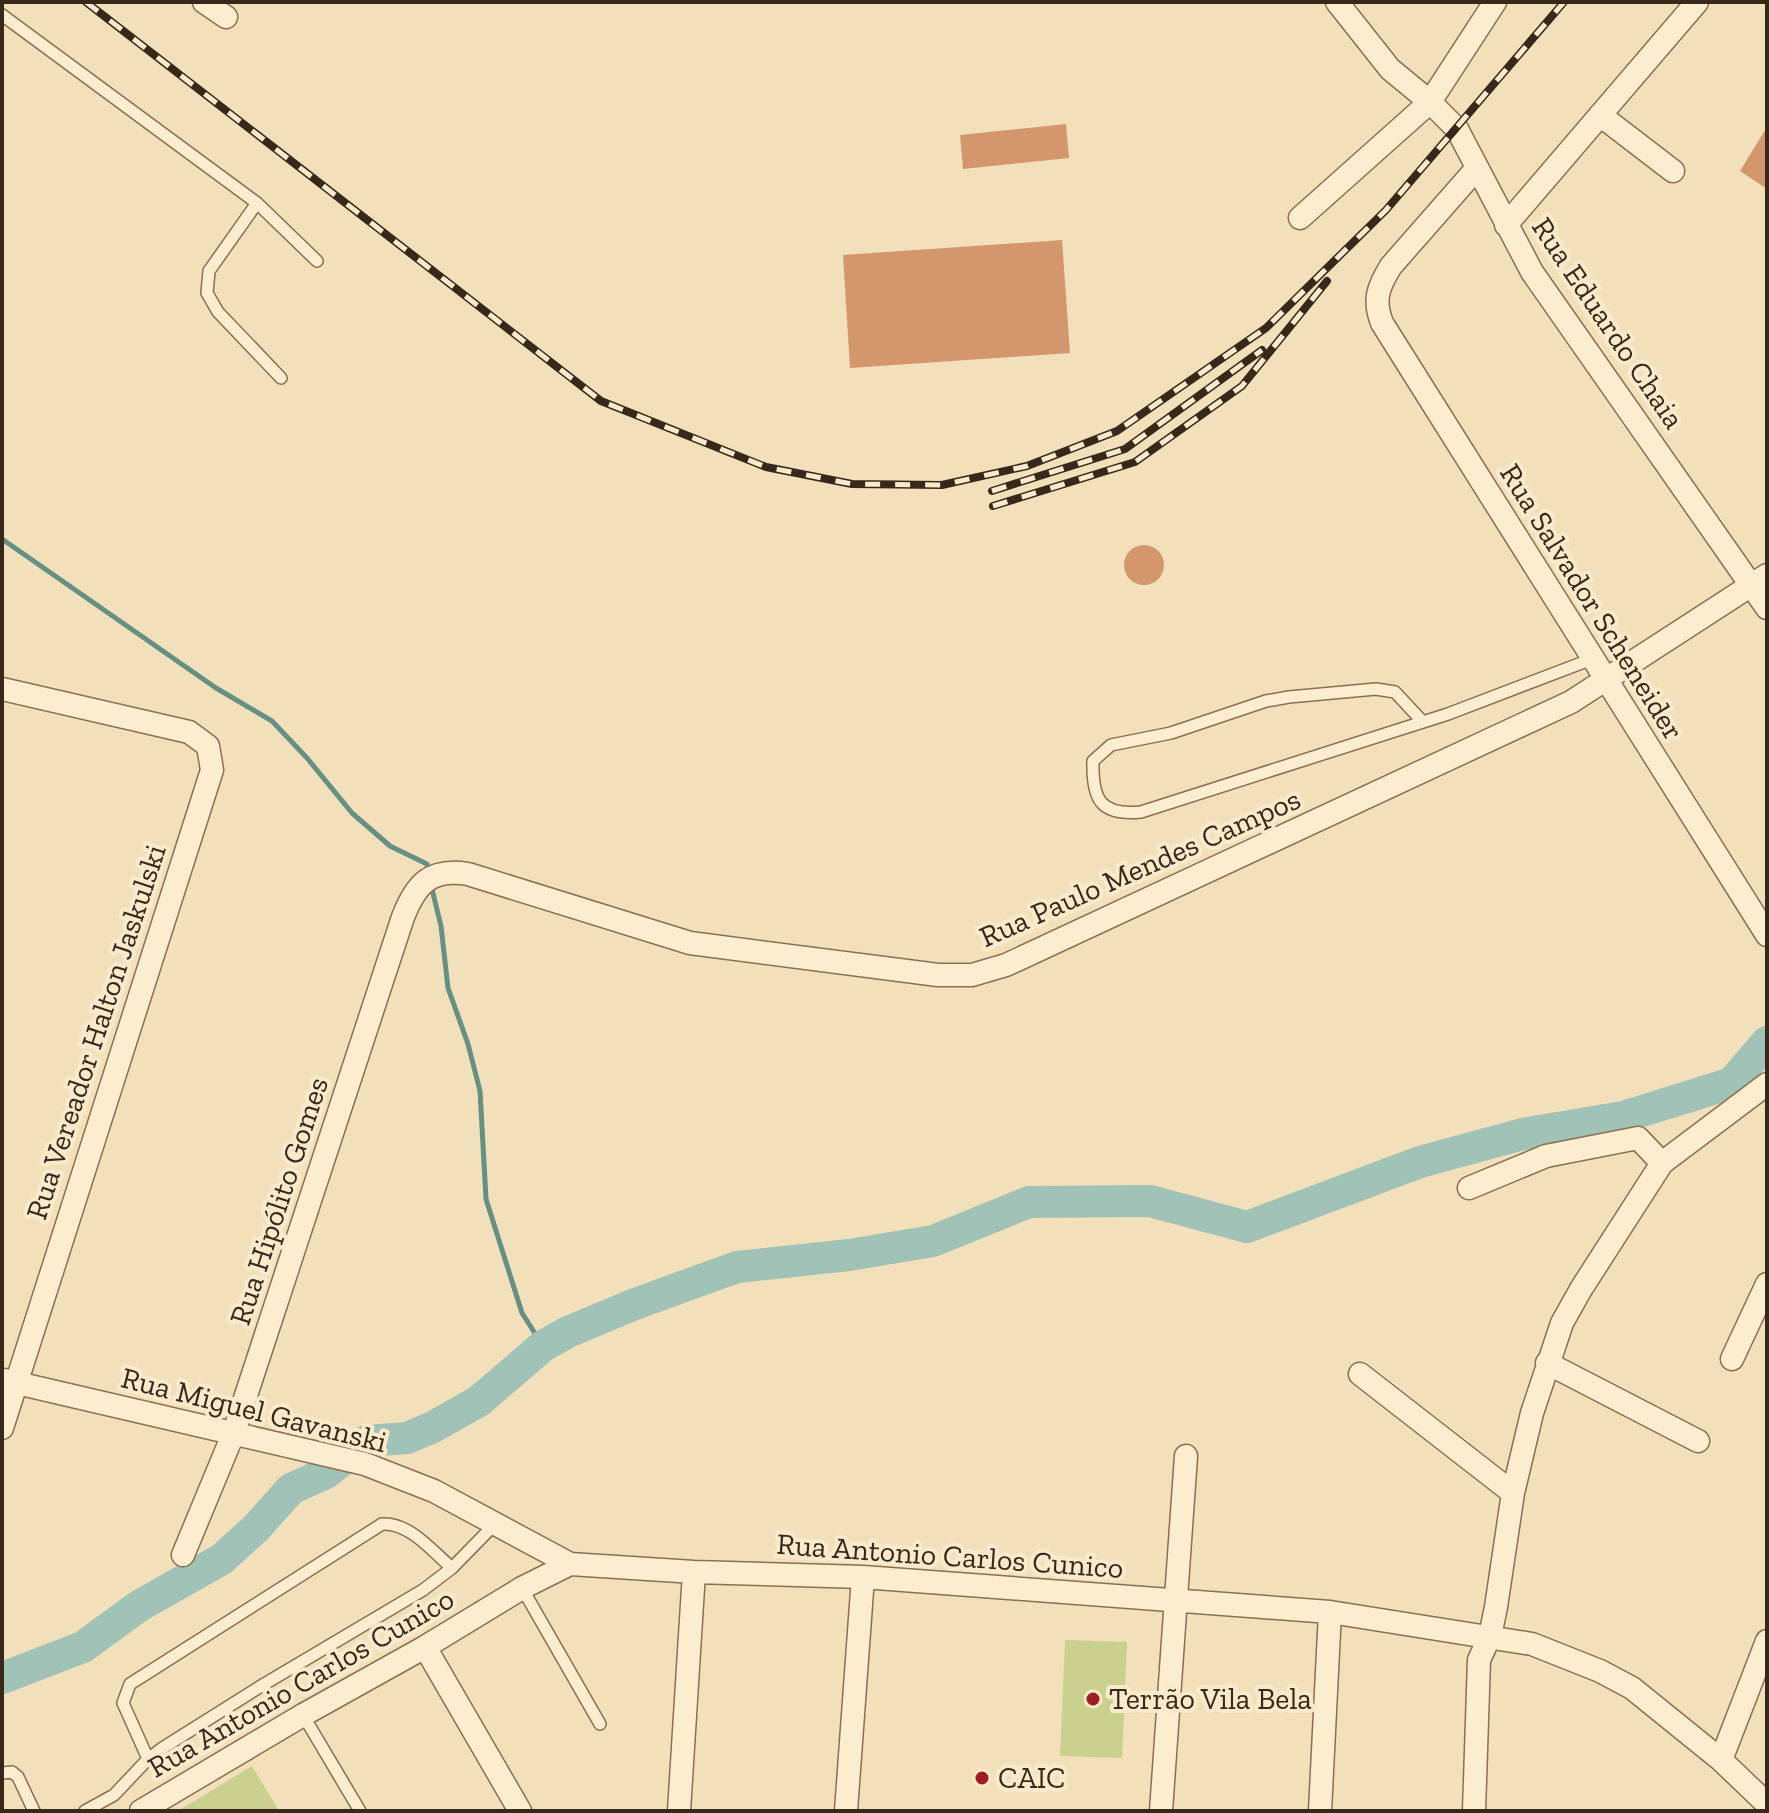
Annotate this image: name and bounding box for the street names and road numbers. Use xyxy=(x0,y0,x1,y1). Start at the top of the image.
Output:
street label: Rua Eduardo Chaia xyxy=(1524,211,1692,435)
street label: Rua Salvador Scheneider xyxy=(1492,457,1692,747)
street label: Rua Paulo Mendes Campos xyxy=(974,781,1306,955)
street label: Rua Vereador Halton Jaskulski xyxy=(18,840,174,1224)
street label: Rua Hipólito Gomes xyxy=(222,1072,336,1330)
street label: Rua Miguel Gavanski xyxy=(118,1360,390,1460)
street label: Rua Antonio Carlos Cunico xyxy=(776,1526,1124,1586)
street label: Rua Antonio Carlos Cunico xyxy=(142,1581,460,1785)

